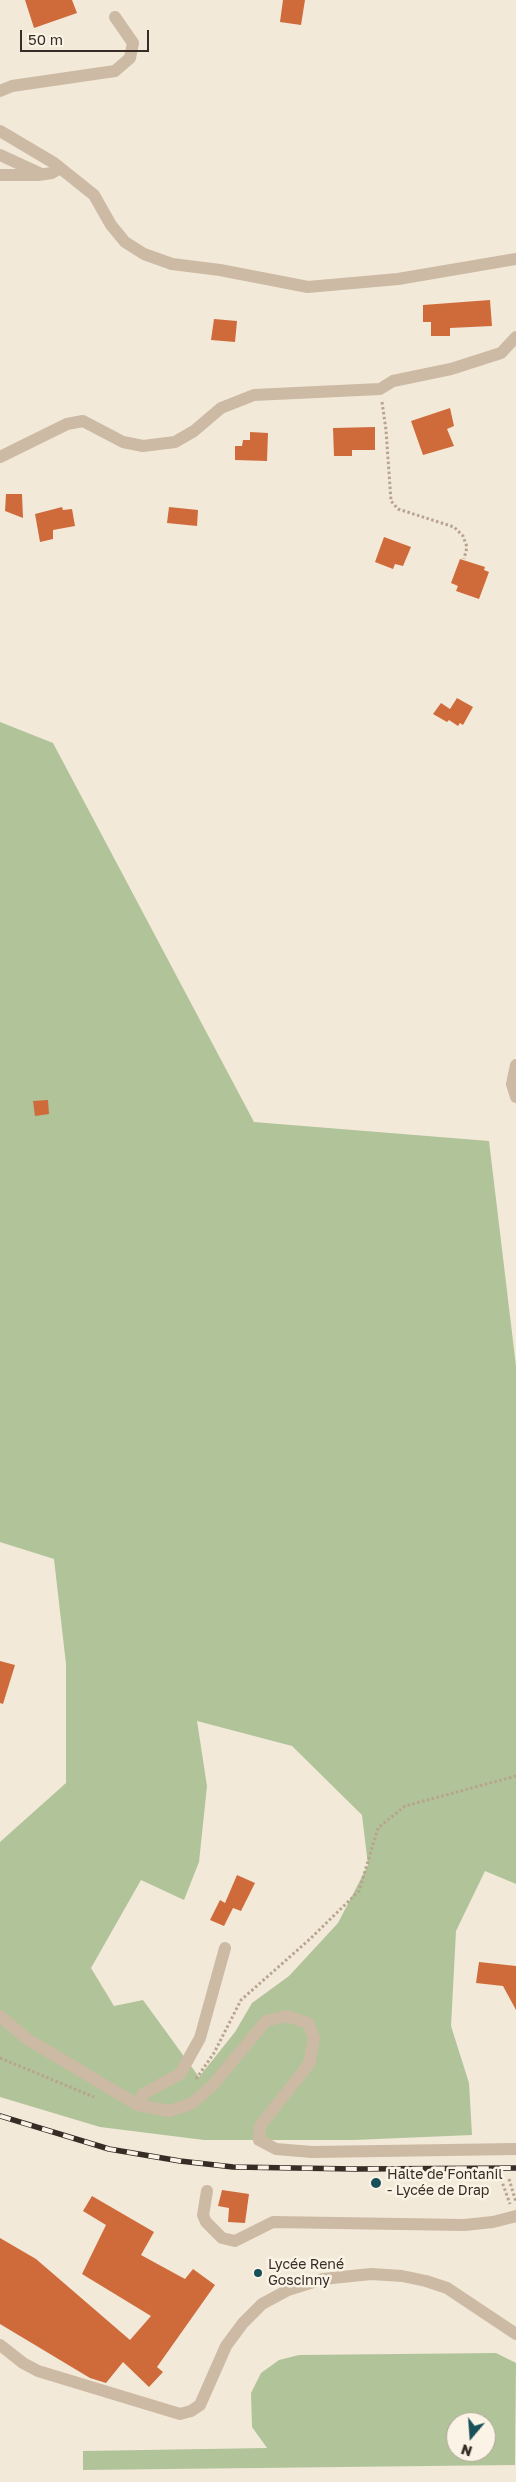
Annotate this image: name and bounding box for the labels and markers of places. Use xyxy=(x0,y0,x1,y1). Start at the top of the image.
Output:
place label: Halte de Fontanil - Lycée de Drap xyxy=(387,2167,503,2200)
marker: Halte de Fontanil - Lycée de Drap xyxy=(369,2176,383,2190)
place label: Lycée René Goscinny xyxy=(268,2257,344,2290)
marker: Lycée René Goscinny xyxy=(252,2267,264,2279)

